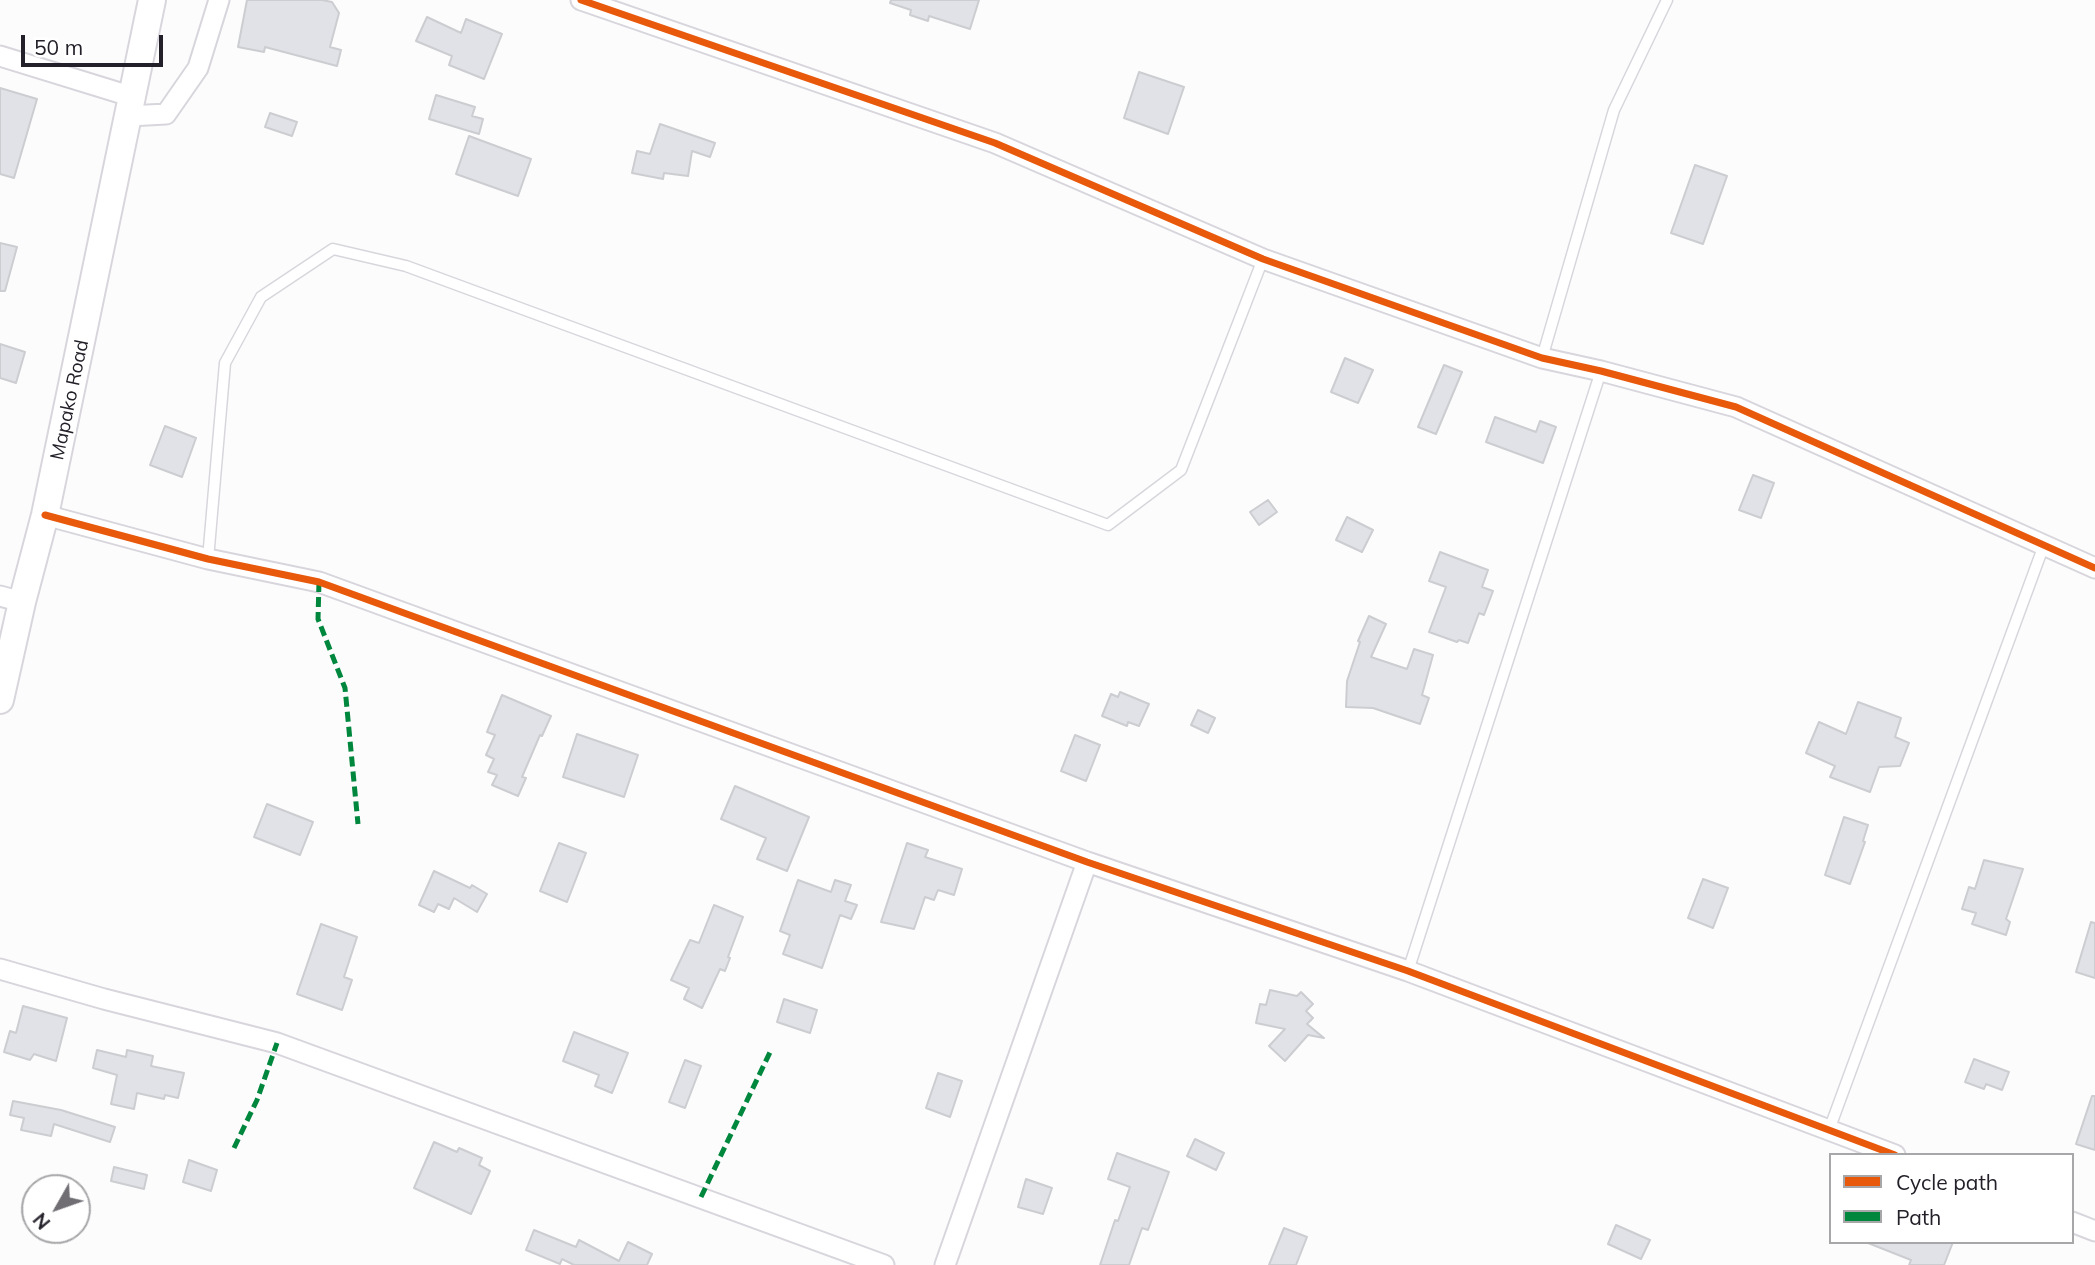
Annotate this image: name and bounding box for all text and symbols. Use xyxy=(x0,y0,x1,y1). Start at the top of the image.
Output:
scale bar xyxy=(24,21,166,65)
text: 50 m xyxy=(34,34,83,60)
street label: Mapako Road xyxy=(46,338,94,462)
legend xyxy=(1829,1153,2074,1244)
text: Cycle path xyxy=(1896,1169,1998,1195)
north arrow xyxy=(21,1174,91,1244)
text: Path xyxy=(1896,1204,1941,1230)
text: N xyxy=(28,1208,55,1234)

